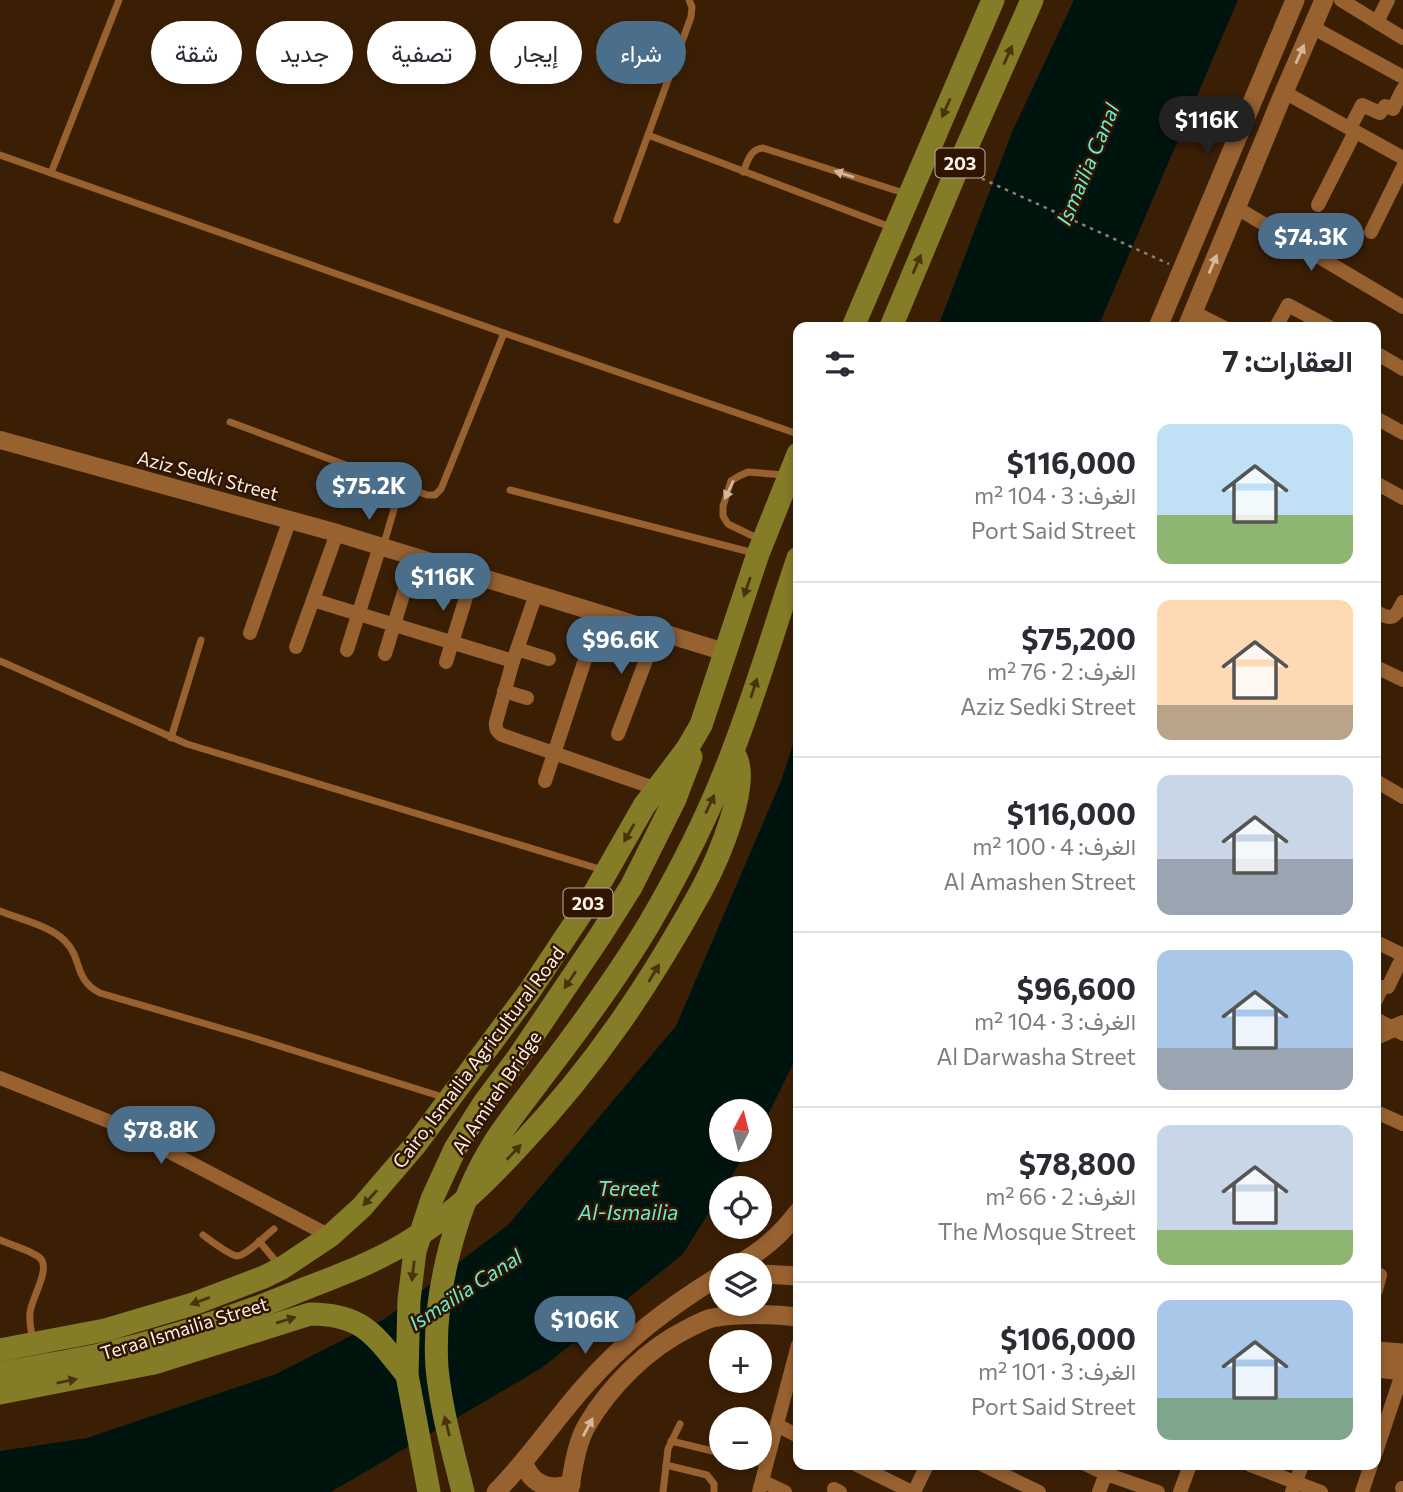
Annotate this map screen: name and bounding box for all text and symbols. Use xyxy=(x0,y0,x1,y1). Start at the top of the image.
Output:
chip: شقة xyxy=(151,21,242,84)
chip: جديد xyxy=(256,21,353,84)
chip: تصفية xyxy=(367,21,476,84)
chip: إيجار xyxy=(490,21,582,84)
chip: شراء xyxy=(596,21,686,84)
one-way arrow xyxy=(1294,44,1306,64)
one-way arrow xyxy=(1003,45,1014,66)
pin: $116K xyxy=(1158,96,1256,156)
one-way arrow xyxy=(940,97,951,118)
water label: Ismaïlia Canal xyxy=(1050,99,1124,229)
text: $116K xyxy=(1175,105,1239,133)
road number: 203 xyxy=(936,148,984,178)
one-way arrow xyxy=(833,168,854,178)
pin: $74.3K xyxy=(1254,214,1368,273)
text: $74.3K xyxy=(1274,222,1348,250)
one-way arrow xyxy=(912,254,923,275)
one-way arrow xyxy=(1208,254,1219,275)
text: العقارات: 7 xyxy=(1222,341,1353,378)
icon: filters xyxy=(821,345,859,383)
text: $116,000 xyxy=(1007,443,1136,480)
street label: Aziz Sedki Street xyxy=(135,445,281,505)
icon: home xyxy=(1213,452,1297,536)
pin: $75.2K xyxy=(312,462,426,522)
text: $75.2K xyxy=(332,471,406,499)
one-way arrow xyxy=(723,479,735,500)
text: الغرف: 3 · 104 m² xyxy=(974,481,1136,509)
text: Port Said Street xyxy=(971,516,1136,544)
pin: $116K xyxy=(394,554,492,613)
text: $116K xyxy=(411,562,475,590)
one-way arrow xyxy=(741,576,752,597)
pin: $96.6K xyxy=(564,616,678,676)
text: $75,200 xyxy=(1021,619,1136,656)
text: $96.6K xyxy=(582,625,660,653)
icon: home xyxy=(1213,628,1297,712)
text: الغرف: 2 · 76 m² xyxy=(987,657,1136,685)
one-way arrow xyxy=(749,678,760,699)
text: Aziz Sedki Street xyxy=(960,692,1136,720)
one-way arrow xyxy=(704,794,716,814)
text: $116,000 xyxy=(1007,794,1136,831)
icon: home xyxy=(1213,803,1297,887)
one-way arrow xyxy=(623,824,635,843)
text: الغرف: 4 · 100 m² xyxy=(972,832,1136,860)
text: Al Amashen Street xyxy=(944,867,1136,895)
road number: 203 xyxy=(564,888,612,918)
street label: Cairo, Ismailia Agricultural Road xyxy=(387,942,569,1172)
one-way arrow xyxy=(648,963,660,982)
text: $96,600 xyxy=(1017,969,1136,1006)
one-way arrow xyxy=(564,971,577,990)
icon: home xyxy=(1213,978,1297,1062)
text: الغرف: 3 · 104 m² xyxy=(974,1007,1136,1035)
street label: Al Amireh Bridge xyxy=(446,1026,546,1158)
text: Al Darwasha Street xyxy=(936,1042,1136,1070)
north arrow xyxy=(709,1099,772,1162)
map controls xyxy=(709,1099,772,1470)
pin: $78.8K xyxy=(104,1106,218,1166)
text: $78.8K xyxy=(123,1115,199,1143)
one-way arrow xyxy=(506,1144,522,1161)
text: $78,800 xyxy=(1019,1144,1136,1181)
icon: home xyxy=(1213,1153,1297,1237)
water label: Tereet Al-Ismailia xyxy=(577,1175,678,1224)
button: locate xyxy=(709,1176,772,1239)
text: الغرف: 2 · 66 m² xyxy=(985,1182,1136,1210)
one-way arrow xyxy=(362,1189,378,1207)
text: The Mosque Street xyxy=(938,1217,1136,1245)
water label: Ismaïlia Canal xyxy=(404,1243,527,1335)
button: layers xyxy=(709,1253,772,1316)
one-way arrow xyxy=(407,1261,418,1283)
street label: Teraa Ismailia Street xyxy=(97,1292,271,1364)
one-way arrow xyxy=(190,1296,211,1307)
pin: $106K xyxy=(536,1296,634,1356)
text: $106K xyxy=(550,1305,620,1333)
one-way arrow xyxy=(276,1315,297,1325)
text: $106,000 xyxy=(1000,1319,1136,1356)
icon: home xyxy=(1213,1328,1297,1412)
button: + xyxy=(709,1330,772,1393)
text: الغرف: 3 · 101 m² xyxy=(978,1357,1136,1385)
one-way arrow xyxy=(56,1375,78,1386)
text: Port Said Street xyxy=(971,1392,1136,1420)
button: − xyxy=(709,1407,772,1470)
one-way arrow xyxy=(441,1415,452,1437)
one-way arrow xyxy=(582,1417,594,1437)

